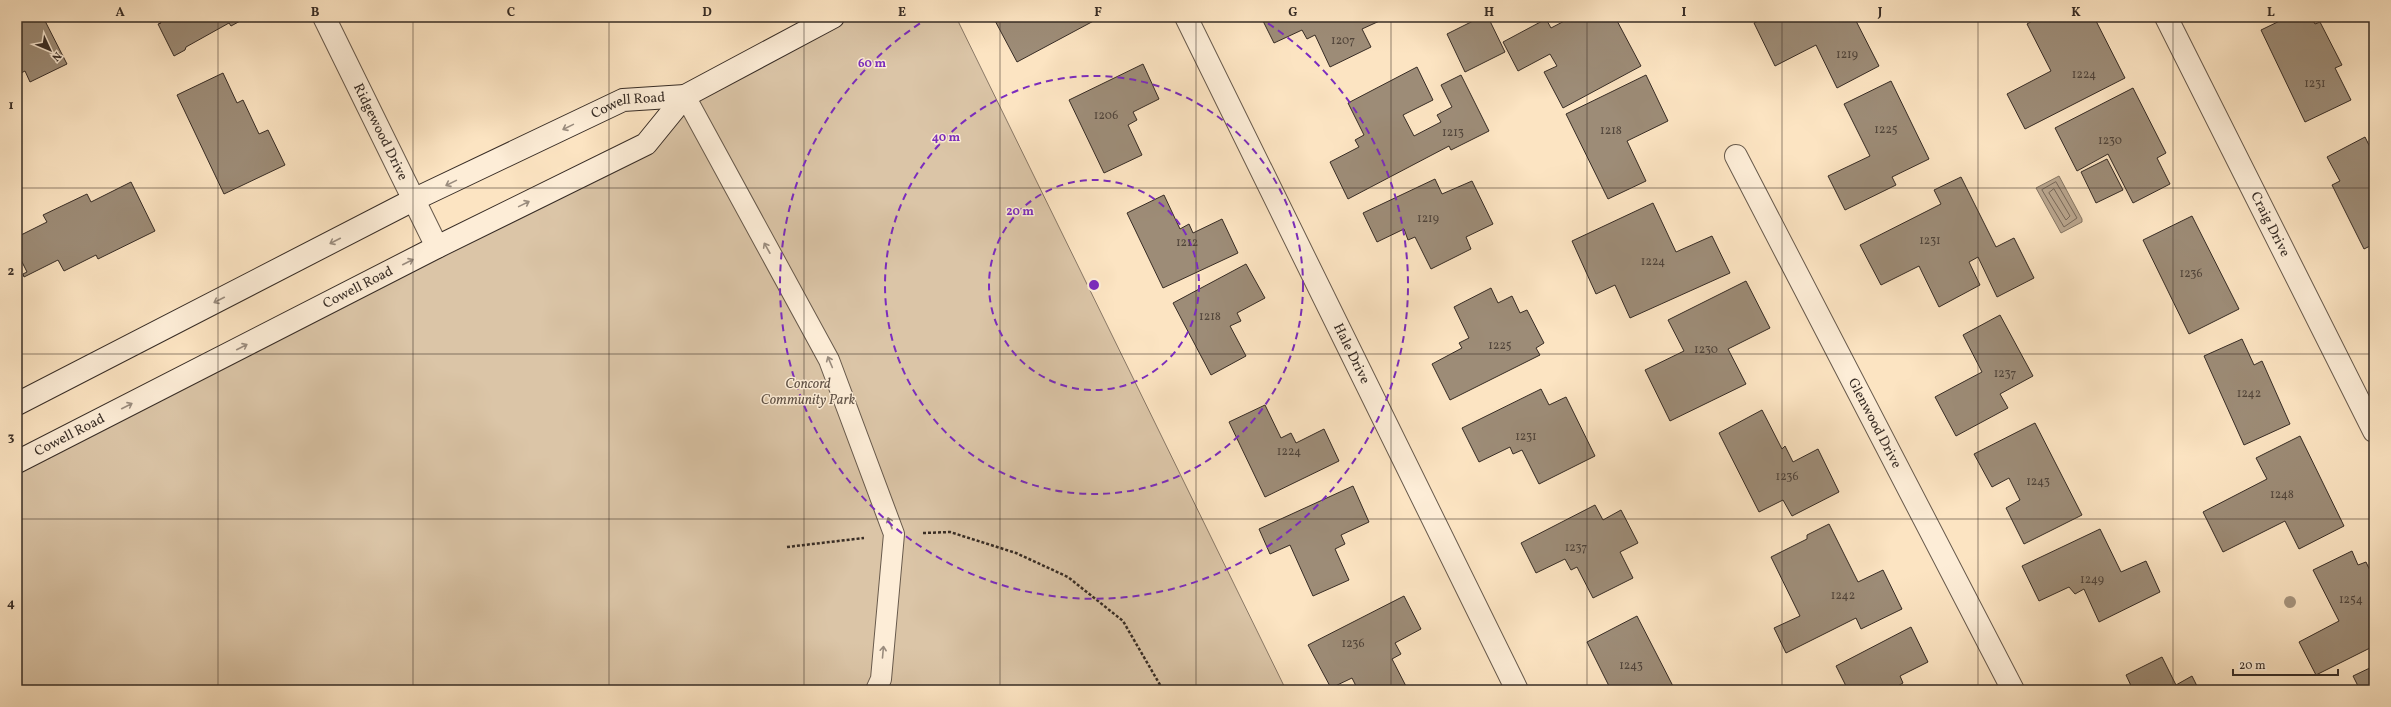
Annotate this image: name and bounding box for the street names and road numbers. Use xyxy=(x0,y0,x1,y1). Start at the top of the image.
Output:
street label: Ridgewood Drive xyxy=(349,80,412,184)
street label: Cowell Road xyxy=(588,88,666,123)
street label: Craig Drive xyxy=(2246,189,2295,260)
street label: Cowell Road xyxy=(319,262,396,313)
street label: Hale Drive xyxy=(1329,320,1375,387)
street label: Glenwood Drive xyxy=(1843,375,1906,472)
street label: Cowell Road xyxy=(31,409,108,461)

